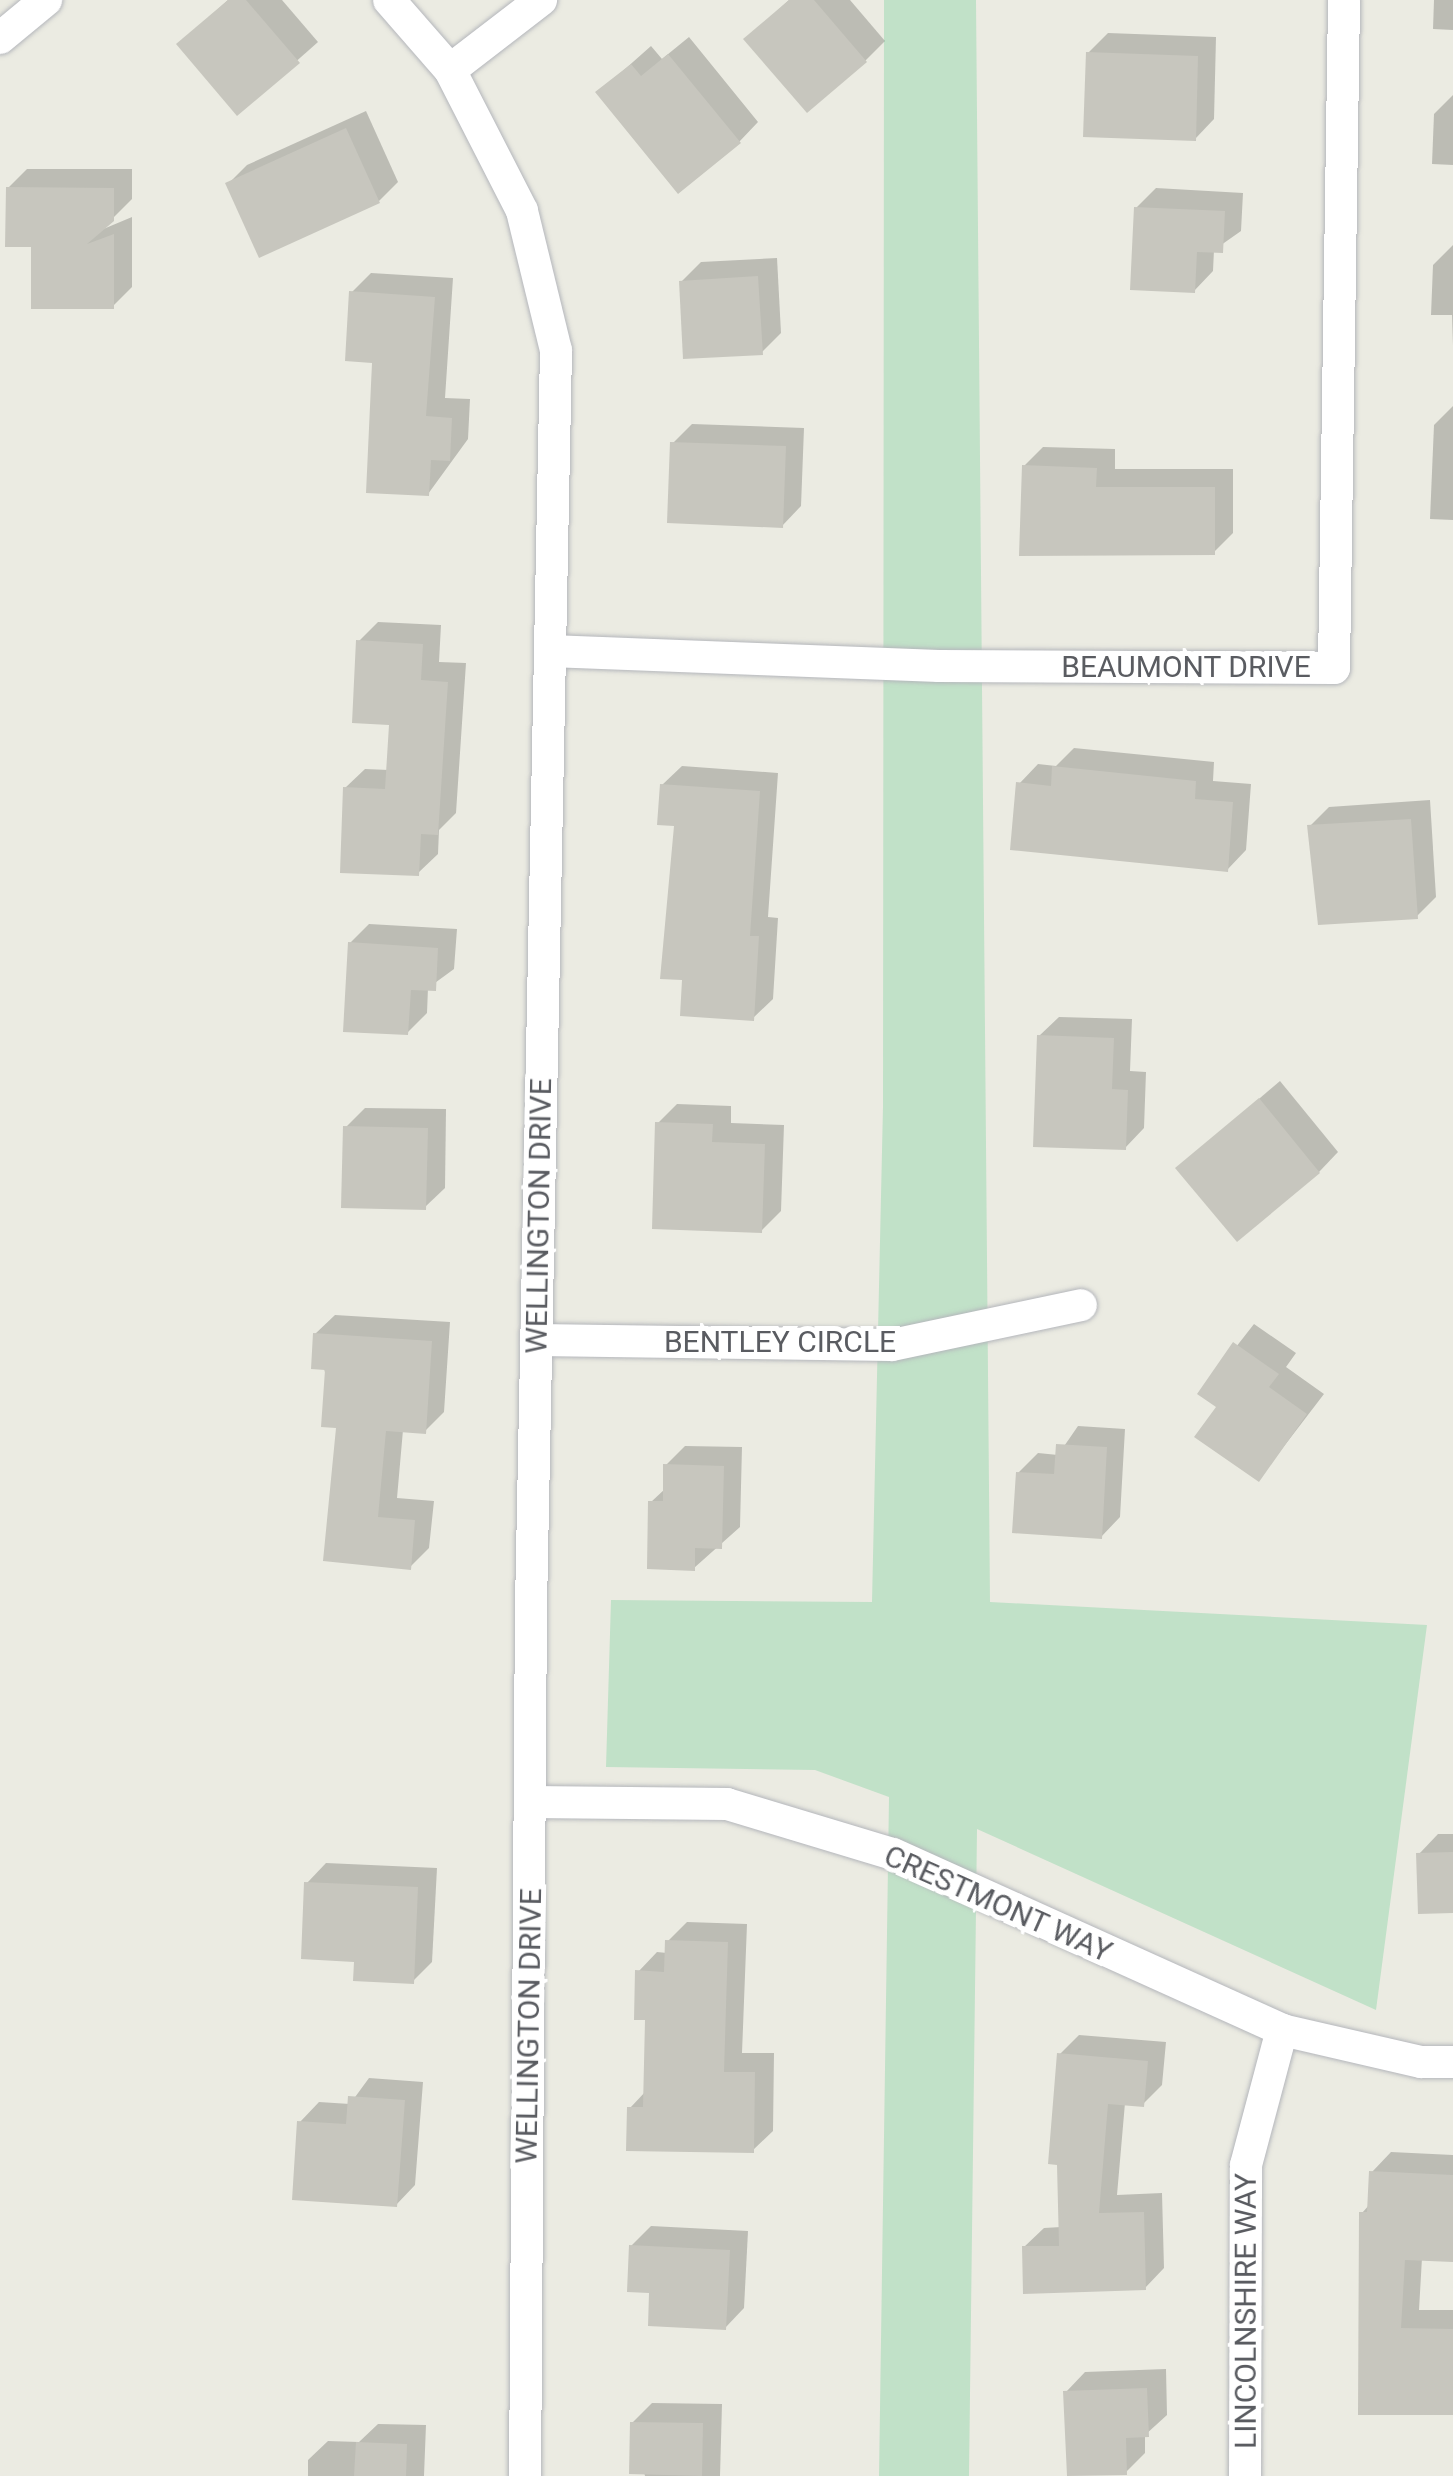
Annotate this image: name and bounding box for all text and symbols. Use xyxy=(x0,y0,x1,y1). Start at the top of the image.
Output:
street label: BEAUMONT DRIVE xyxy=(1061,649,1311,685)
street label: WELLINGTON DRIVE xyxy=(519,1078,559,1354)
street label: BENTLEY CIRCLE xyxy=(664,1324,896,1360)
street label: CRESTMONT WAY xyxy=(878,1838,1118,1970)
street label: WELLINGTON DRIVE xyxy=(509,1888,549,2164)
street label: LINCOLNSHIRE WAY xyxy=(1228,2173,1264,2449)

